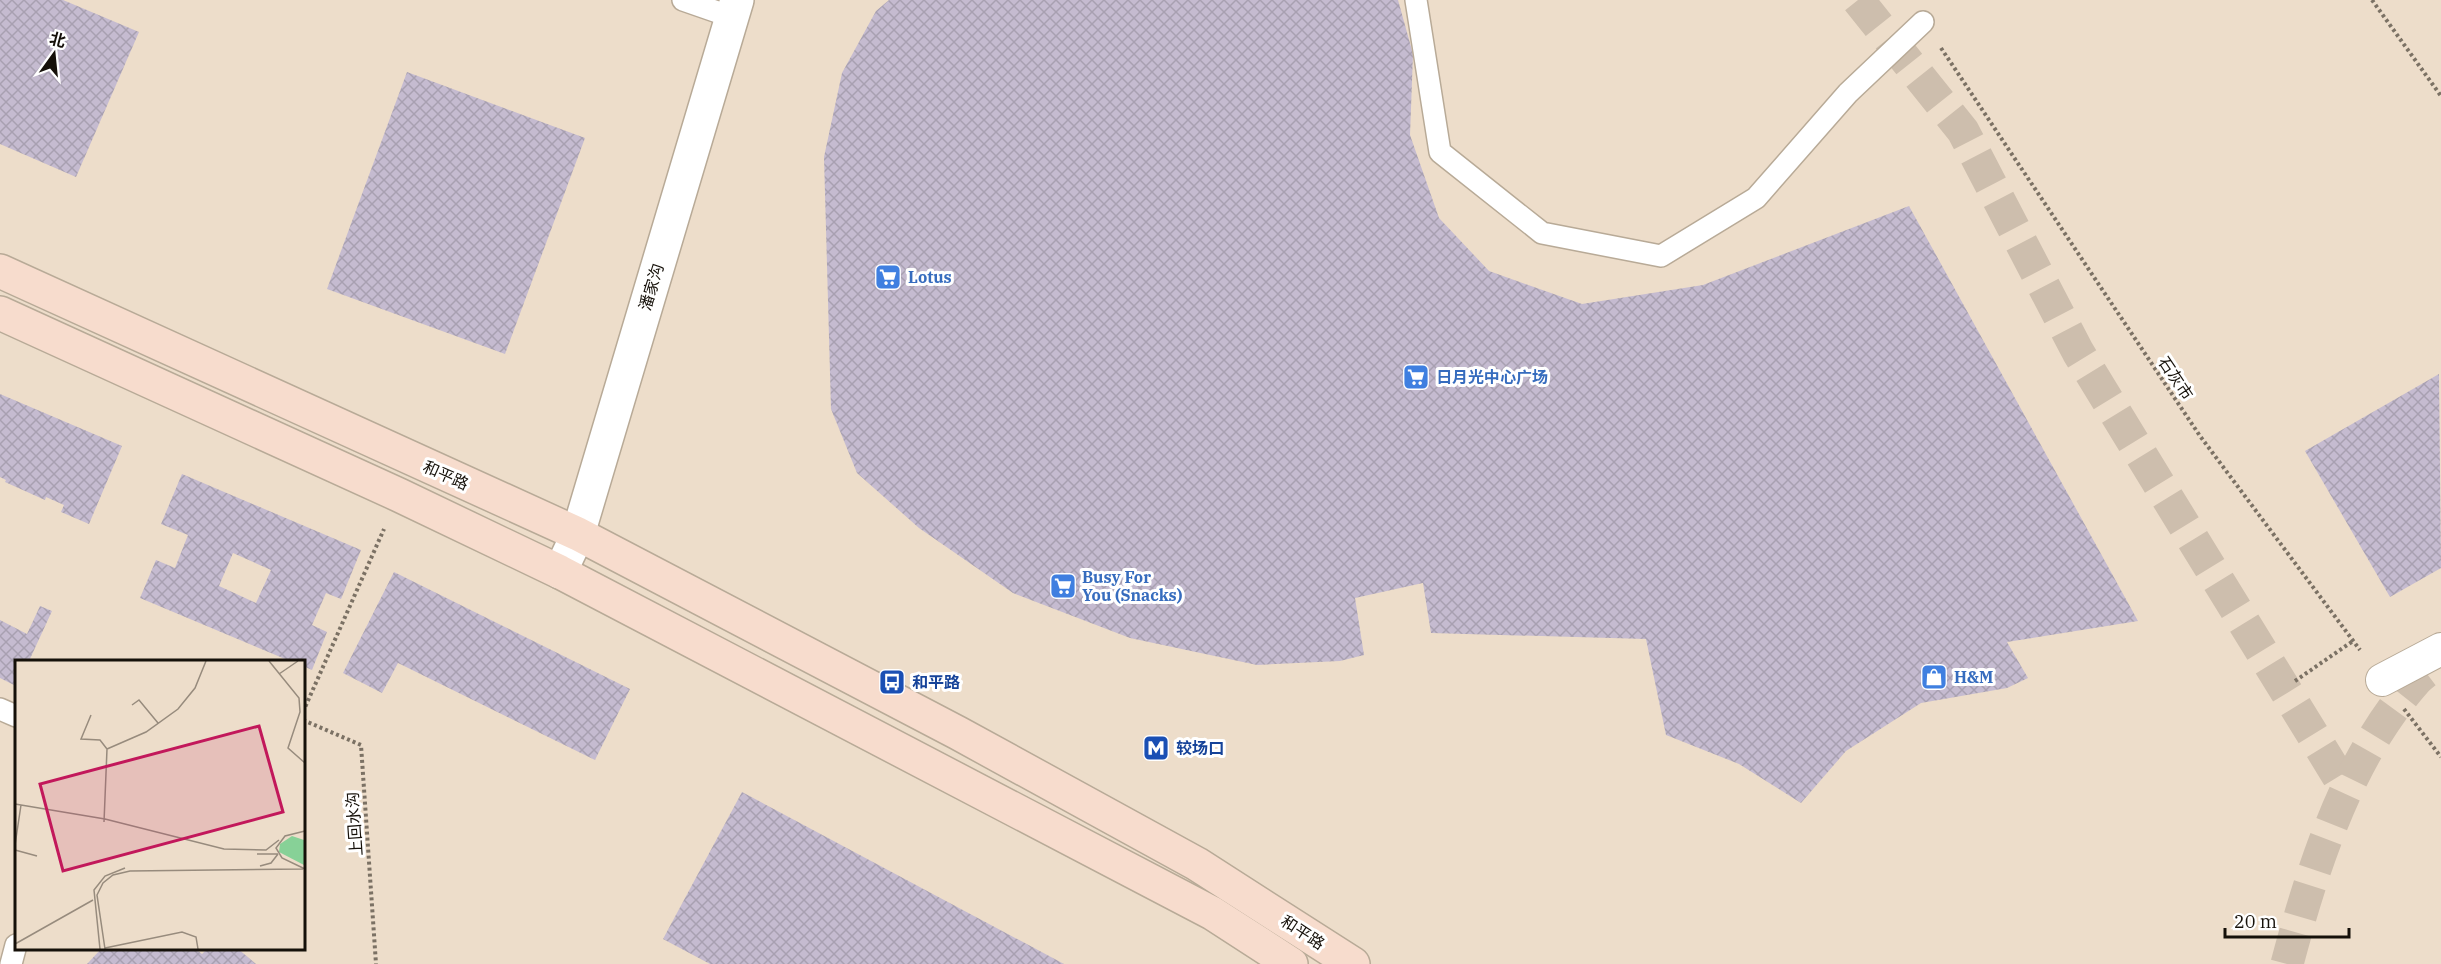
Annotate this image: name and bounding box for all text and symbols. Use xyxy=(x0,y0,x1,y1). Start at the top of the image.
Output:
north arrow xyxy=(24,24,84,84)
text: 北 xyxy=(48,28,68,51)
street label: 潘家沟 xyxy=(634,261,668,313)
supermarket icon: Lotus xyxy=(873,262,903,292)
place label: Lotus xyxy=(908,267,952,287)
street label: 石灰市 xyxy=(2154,353,2198,403)
supermarket icon: 日月光中心广场 xyxy=(1401,362,1431,392)
place label: 日月光中心广场 xyxy=(1436,367,1548,387)
street label: 和平路 xyxy=(420,456,472,494)
place label: Busy For You (Snacks) xyxy=(1082,567,1183,605)
supermarket icon: Busy For You (Snacks) xyxy=(1048,571,1078,601)
inset map xyxy=(15,660,304,949)
shop icon: H&M xyxy=(1919,662,1949,692)
bus stop icon: 和平路 xyxy=(877,667,907,697)
place label: H&M xyxy=(1954,667,1993,687)
place label: 和平路 xyxy=(912,672,960,692)
metro station icon: 较场口 xyxy=(1141,733,1171,763)
place label: 较场口 xyxy=(1176,738,1224,758)
street label: 上回水沟 xyxy=(342,791,366,857)
scale bar xyxy=(2225,901,2350,939)
text: 20 m xyxy=(2234,910,2277,933)
street label: 和平路 xyxy=(1277,911,1329,953)

